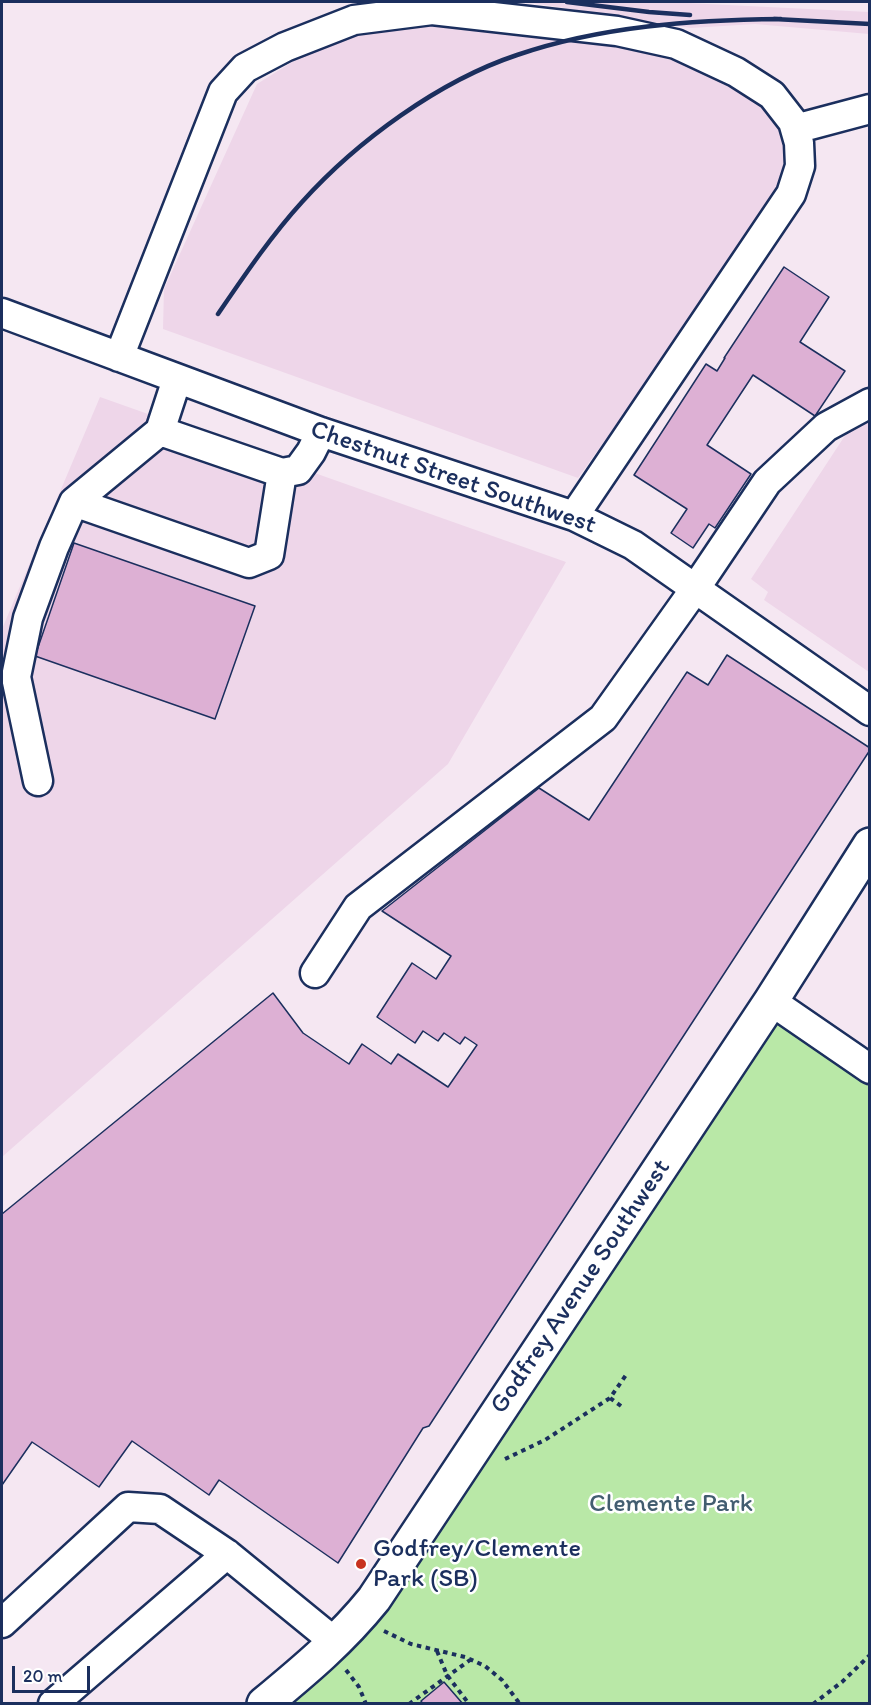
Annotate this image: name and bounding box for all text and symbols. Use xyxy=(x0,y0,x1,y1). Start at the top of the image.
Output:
street label: Chestnut Street Southwest xyxy=(306,414,600,542)
street label: Godfrey Avenue Southwest xyxy=(484,1154,678,1420)
park label: Clemente Park xyxy=(589,1488,753,1520)
place label: Godfrey/Clemente Park (SB) xyxy=(373,1533,581,1594)
marker: Godfrey/Clemente Park (SB) xyxy=(354,1557,368,1571)
scale bar xyxy=(15,1654,93,1692)
text: 20 m xyxy=(23,1665,63,1687)

